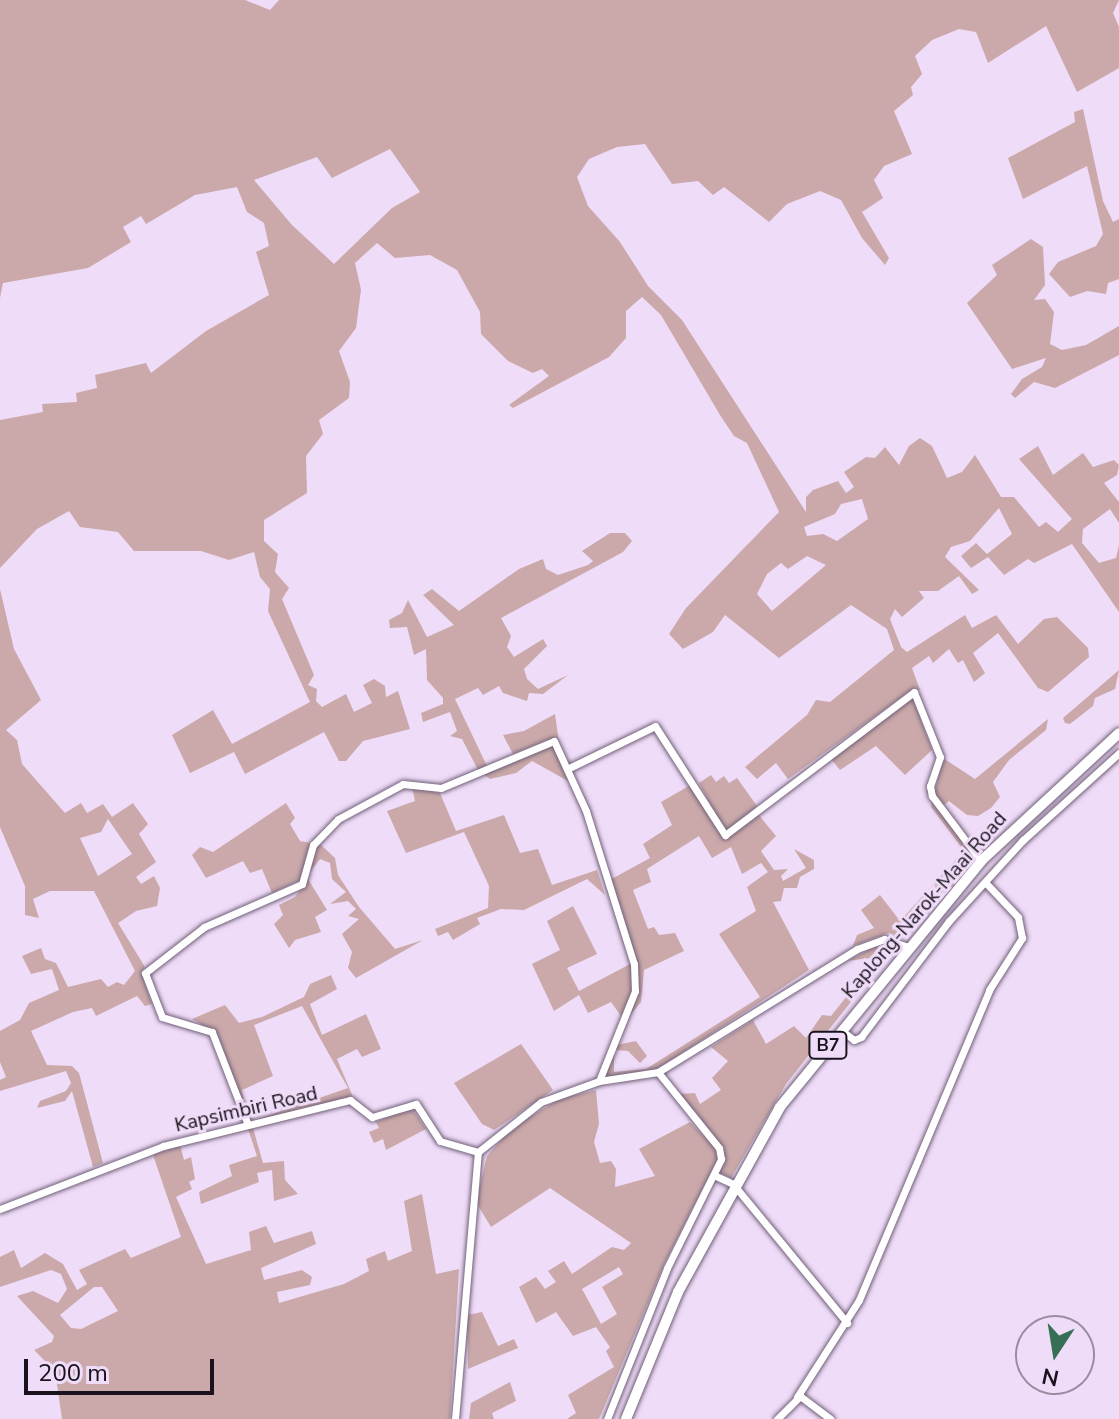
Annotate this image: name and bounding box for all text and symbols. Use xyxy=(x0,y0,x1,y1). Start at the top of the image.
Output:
street label: Kaplong-Narok-Maai Road xyxy=(836,807,1012,1003)
road number: B7 xyxy=(808,1031,848,1059)
street label: Kapsimbiri Road xyxy=(172,1081,320,1137)
north arrow xyxy=(1015,1315,1095,1395)
scale bar xyxy=(28,1343,218,1393)
text: 200 m xyxy=(38,1357,108,1389)
text: N xyxy=(1039,1360,1062,1393)

